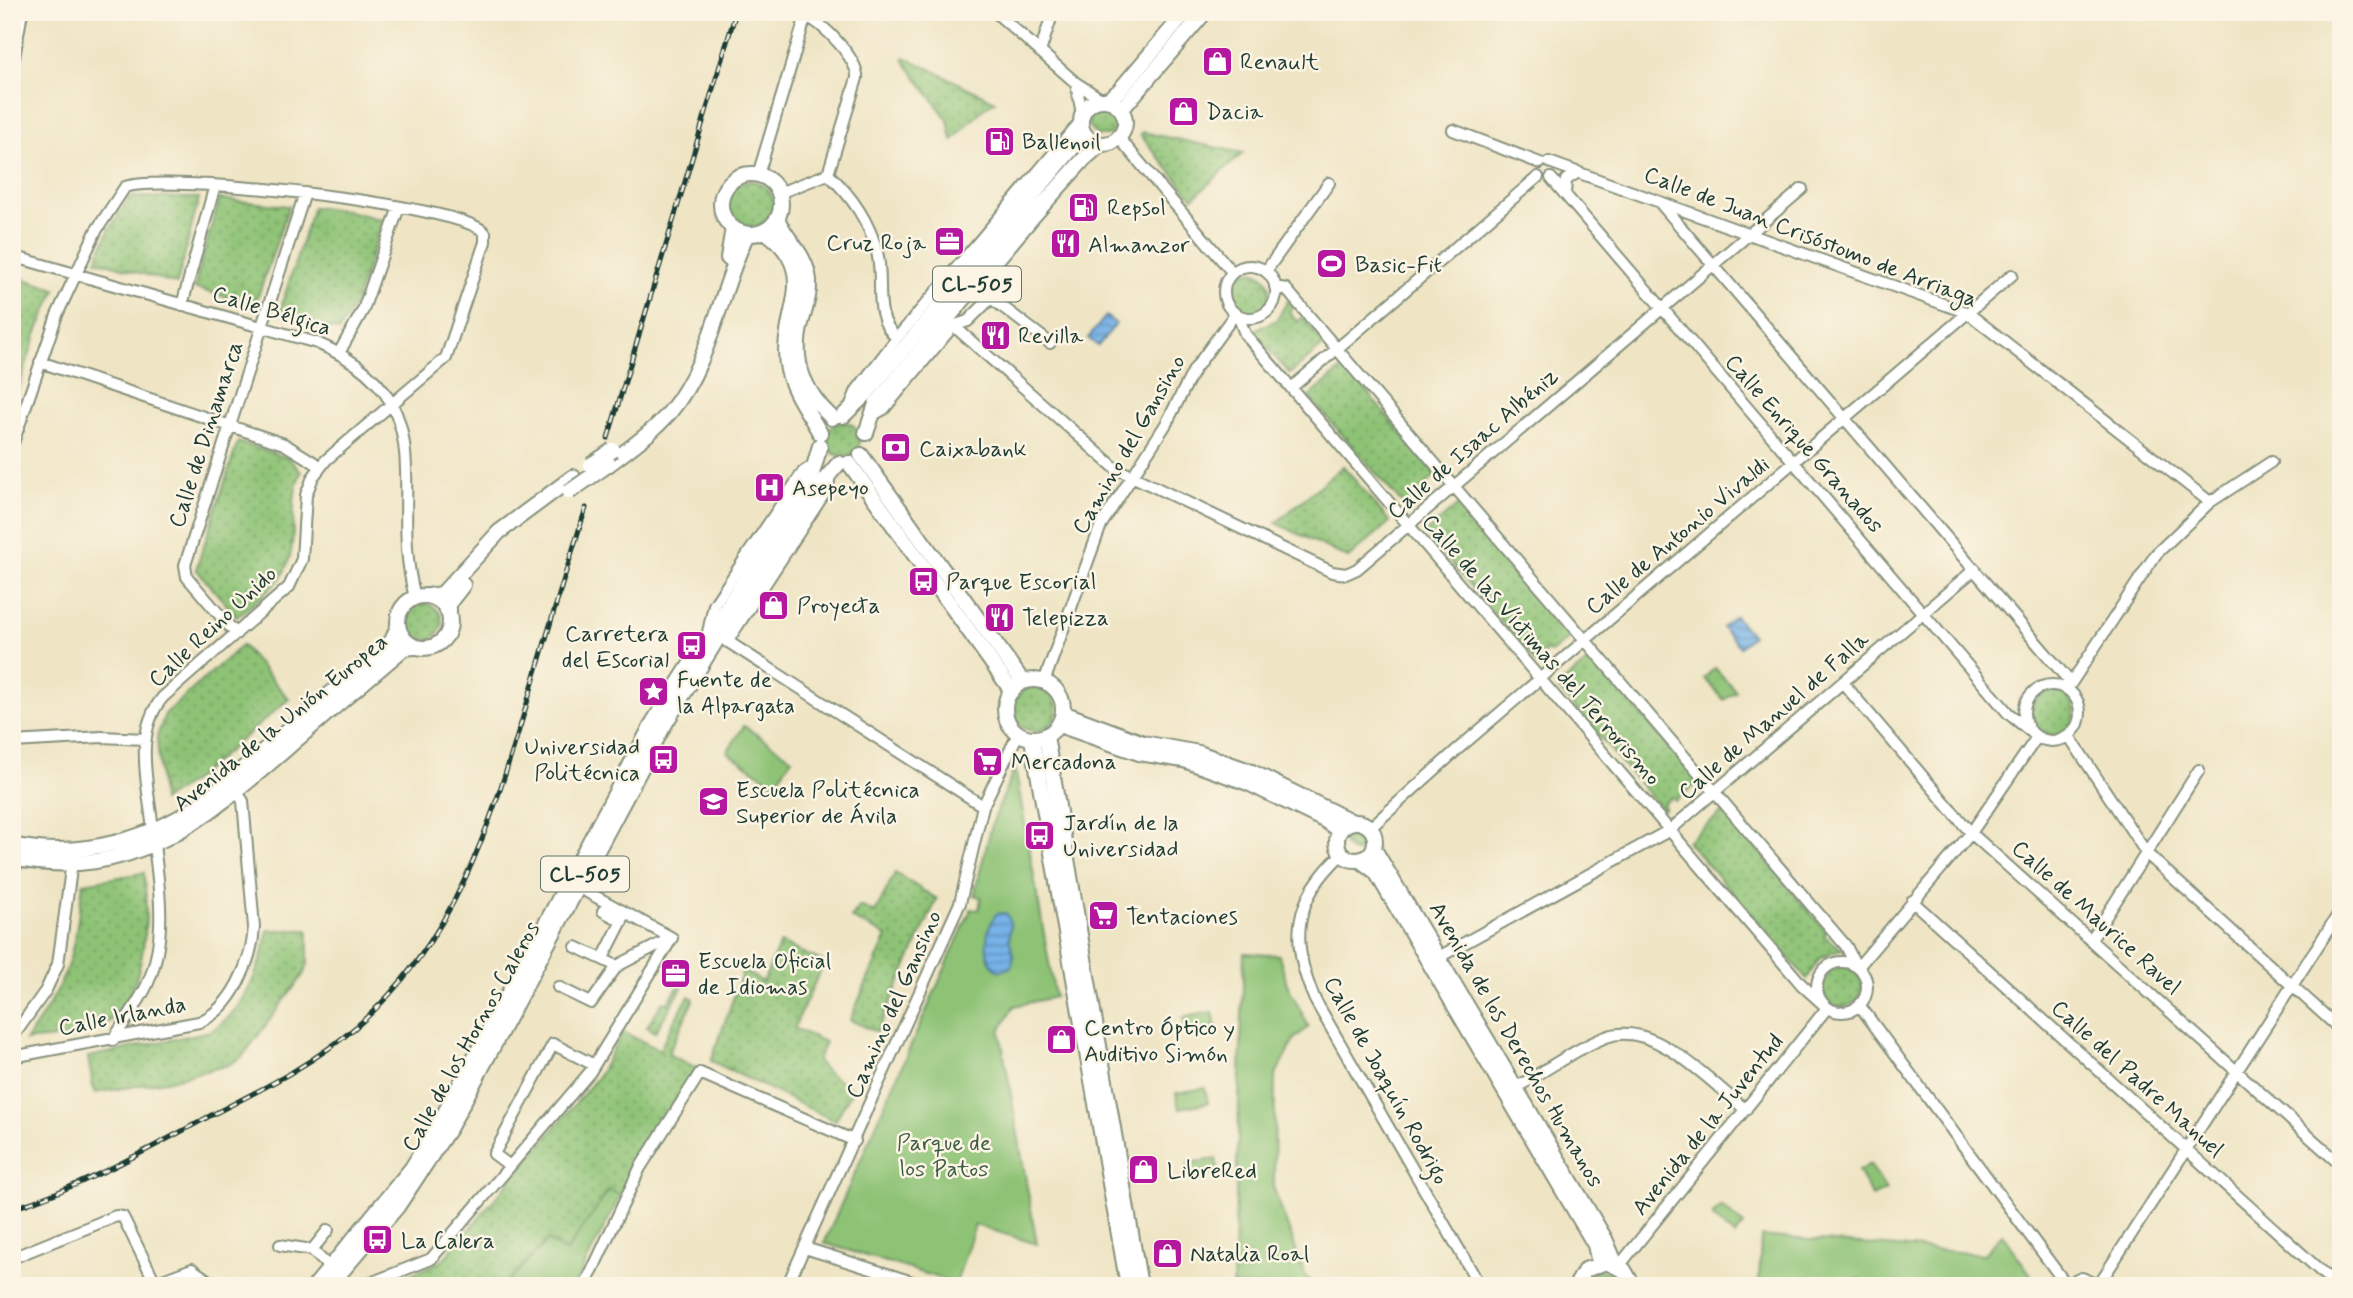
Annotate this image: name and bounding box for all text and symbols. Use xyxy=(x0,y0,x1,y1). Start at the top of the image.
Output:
shop icon: Renault xyxy=(1200,44,1234,78)
place label: Renault xyxy=(1240,48,1319,78)
shop icon: Dacia xyxy=(1166,94,1200,128)
place label: Dacia xyxy=(1206,98,1264,128)
fuel station icon: Ballenoil xyxy=(982,124,1016,158)
place label: Ballenoil xyxy=(1022,128,1101,158)
street label: Calle de Juan Crisóstomo de Arriaga xyxy=(1638,160,1981,317)
fuel station icon: Repsol xyxy=(1067,190,1101,224)
place label: Repsol xyxy=(1107,194,1166,224)
office icon: Cruz Roja xyxy=(932,225,966,259)
restaurant icon: Almanzor xyxy=(1048,227,1082,261)
place label: Cruz Roja xyxy=(826,229,926,259)
place label: Almanzor xyxy=(1088,231,1190,261)
sports icon: Basic-Fit xyxy=(1315,247,1349,281)
place label: Basic-Fit xyxy=(1355,251,1442,281)
road number: CL-505 xyxy=(933,266,1021,302)
street label: Calle Bélgica xyxy=(208,280,334,346)
restaurant icon: Revilla xyxy=(978,318,1012,352)
place label: Revilla xyxy=(1018,322,1084,352)
street label: Calle de Dinamarca xyxy=(163,337,251,532)
street label: Calle Enrique Granados xyxy=(1717,348,1890,540)
street label: Camino del Gansino xyxy=(1066,350,1193,540)
street label: Calle de Isaac Albéniz xyxy=(1382,362,1565,527)
bank icon: Caixabank xyxy=(879,431,913,465)
place label: Caixabank xyxy=(919,435,1027,465)
street label: Calle de Antonio Vivaldi xyxy=(1580,451,1777,622)
hospital icon: Asepeyo xyxy=(752,470,786,504)
place label: Asepeyo xyxy=(792,474,869,504)
street label: Calle de las Víctimas del Terrorismo xyxy=(1414,508,1667,793)
street label: Calle Reino Unido xyxy=(143,560,284,695)
bus stop icon: Parque Escorial xyxy=(906,564,940,598)
place label: Parque Escorial xyxy=(946,568,1096,598)
shop icon: Proyecta xyxy=(757,588,791,622)
place label: Proyecta xyxy=(797,592,880,622)
restaurant icon: Telepizza xyxy=(982,600,1016,634)
place label: Telepizza xyxy=(1022,604,1109,634)
place label: Carretera del Escorial xyxy=(562,620,669,676)
street label: Calle de Manuel de Falla xyxy=(1673,625,1876,808)
street label: Avenida de la Unión Europea xyxy=(168,628,395,819)
bus stop icon: Carretera del Escorial xyxy=(675,629,709,663)
place label: Fuente de la Alpargata xyxy=(677,666,795,722)
place icon: Fuente de la Alpargata xyxy=(637,675,671,709)
place label: Universidad Politécnica xyxy=(525,733,640,789)
bus stop icon: Universidad Politécnica xyxy=(646,742,680,776)
supermarket icon: Mercadona xyxy=(971,744,1005,778)
place label: Mercadona xyxy=(1011,748,1117,778)
place label: Escuela Politécnica Superior de Ávila xyxy=(736,776,920,832)
school or university icon: Escuela Politécnica Superior de Ávila xyxy=(696,785,730,819)
place label: Jardín de la Universidad xyxy=(1063,809,1179,865)
bus stop icon: Jardín de la Universidad xyxy=(1023,818,1057,852)
street label: Calle de Maurice Ravel xyxy=(2004,834,2187,1003)
road number: CL-505 xyxy=(541,856,629,892)
street label: Avenida de los Derechos Humanos xyxy=(1421,897,1610,1193)
supermarket icon: Tentaciones xyxy=(1086,899,1120,933)
place label: Tentaciones xyxy=(1126,903,1238,933)
street label: Camino del Gansino xyxy=(840,906,950,1104)
street label: Calle de los Hornos Caleros xyxy=(396,916,548,1158)
place label: Escuela Oficial de Idiomas xyxy=(698,947,831,1003)
office icon: Escuela Oficial de Idiomas xyxy=(658,956,692,990)
street label: Calle de Joaquín Rodrigo xyxy=(1314,972,1455,1191)
street label: Calle Irlanda xyxy=(56,990,189,1044)
street label: Calle del Padre Manuel xyxy=(2044,994,2229,1165)
place label: Centro Óptico y Auditivo Simón xyxy=(1084,1014,1235,1070)
shop icon: Centro Óptico y Auditivo Simón xyxy=(1044,1023,1078,1057)
street label: Avenida de la Juventud xyxy=(1626,1028,1791,1222)
park label: Parque de los Patos xyxy=(897,1129,991,1185)
shop icon: LibreRed xyxy=(1127,1153,1161,1187)
place label: LibreRed xyxy=(1167,1157,1257,1187)
bus stop icon: La Calera xyxy=(361,1223,395,1257)
place label: La Calera xyxy=(401,1227,495,1257)
shop icon: Natalia Roal xyxy=(1150,1236,1184,1270)
place label: Natalia Roal xyxy=(1190,1240,1309,1270)

